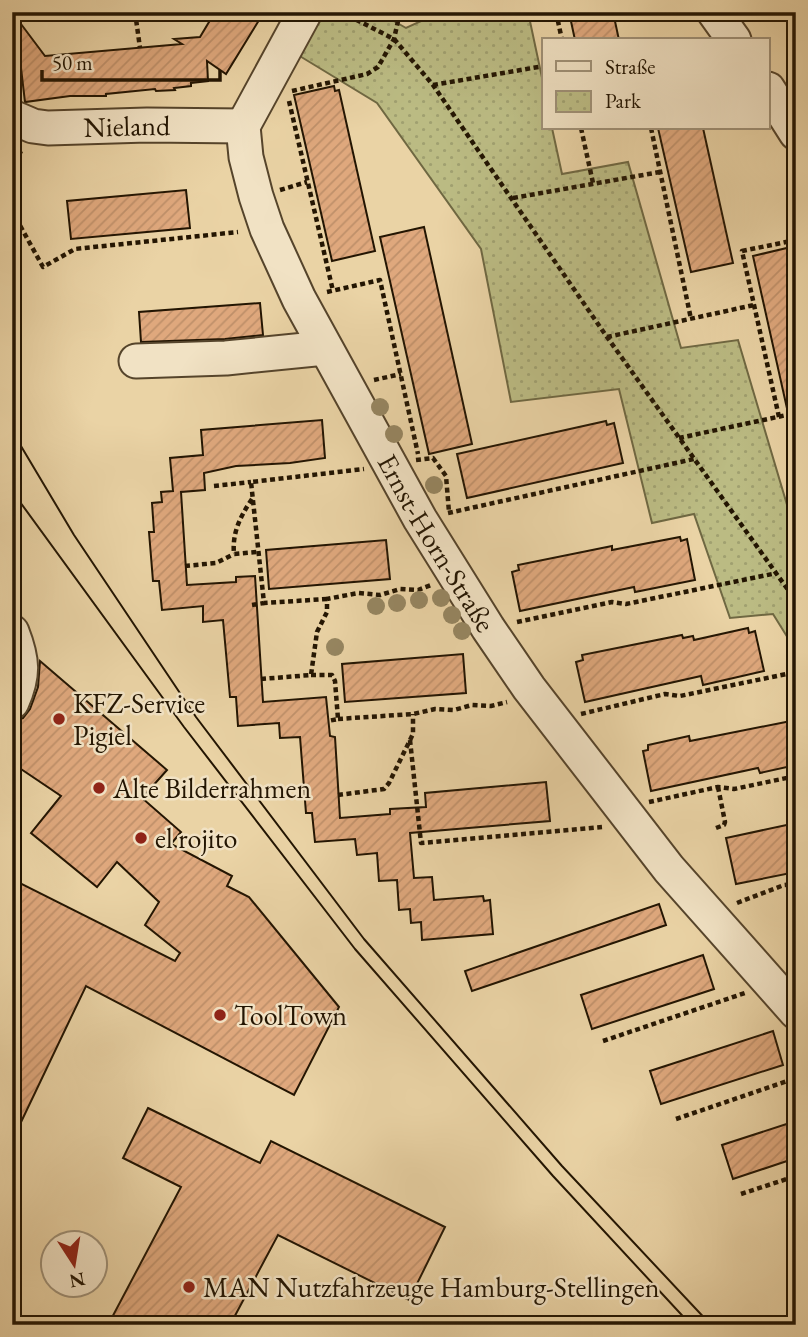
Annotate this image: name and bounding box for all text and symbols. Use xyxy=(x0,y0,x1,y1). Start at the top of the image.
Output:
scale bar xyxy=(42,38,220,82)
legend xyxy=(542,38,770,130)
text: 50 m xyxy=(52,49,93,76)
text: Straße xyxy=(605,53,656,80)
text: Park xyxy=(605,87,642,114)
street label: Nieland xyxy=(83,107,171,145)
street label: Ernst-Horn-Straße xyxy=(370,448,504,639)
place label: KFZ-Service Pigiel xyxy=(73,685,205,753)
marker: KFZ-Service Pigiel xyxy=(51,711,67,727)
place label: Alte Bilderrahmen xyxy=(112,770,312,806)
marker: Alte Bilderrahmen xyxy=(91,780,107,796)
place label: el rojito xyxy=(155,820,237,856)
marker: el rojito xyxy=(133,830,149,846)
place label: ToolTown xyxy=(234,997,347,1033)
marker: ToolTown xyxy=(212,1007,228,1023)
north arrow xyxy=(38,1228,108,1298)
text: N xyxy=(67,1266,88,1294)
place label: MAN Nutzfahrzeuge Hamburg-Stellingen xyxy=(203,1269,660,1305)
marker: MAN Nutzfahrzeuge Hamburg-Stellingen xyxy=(181,1279,197,1295)

